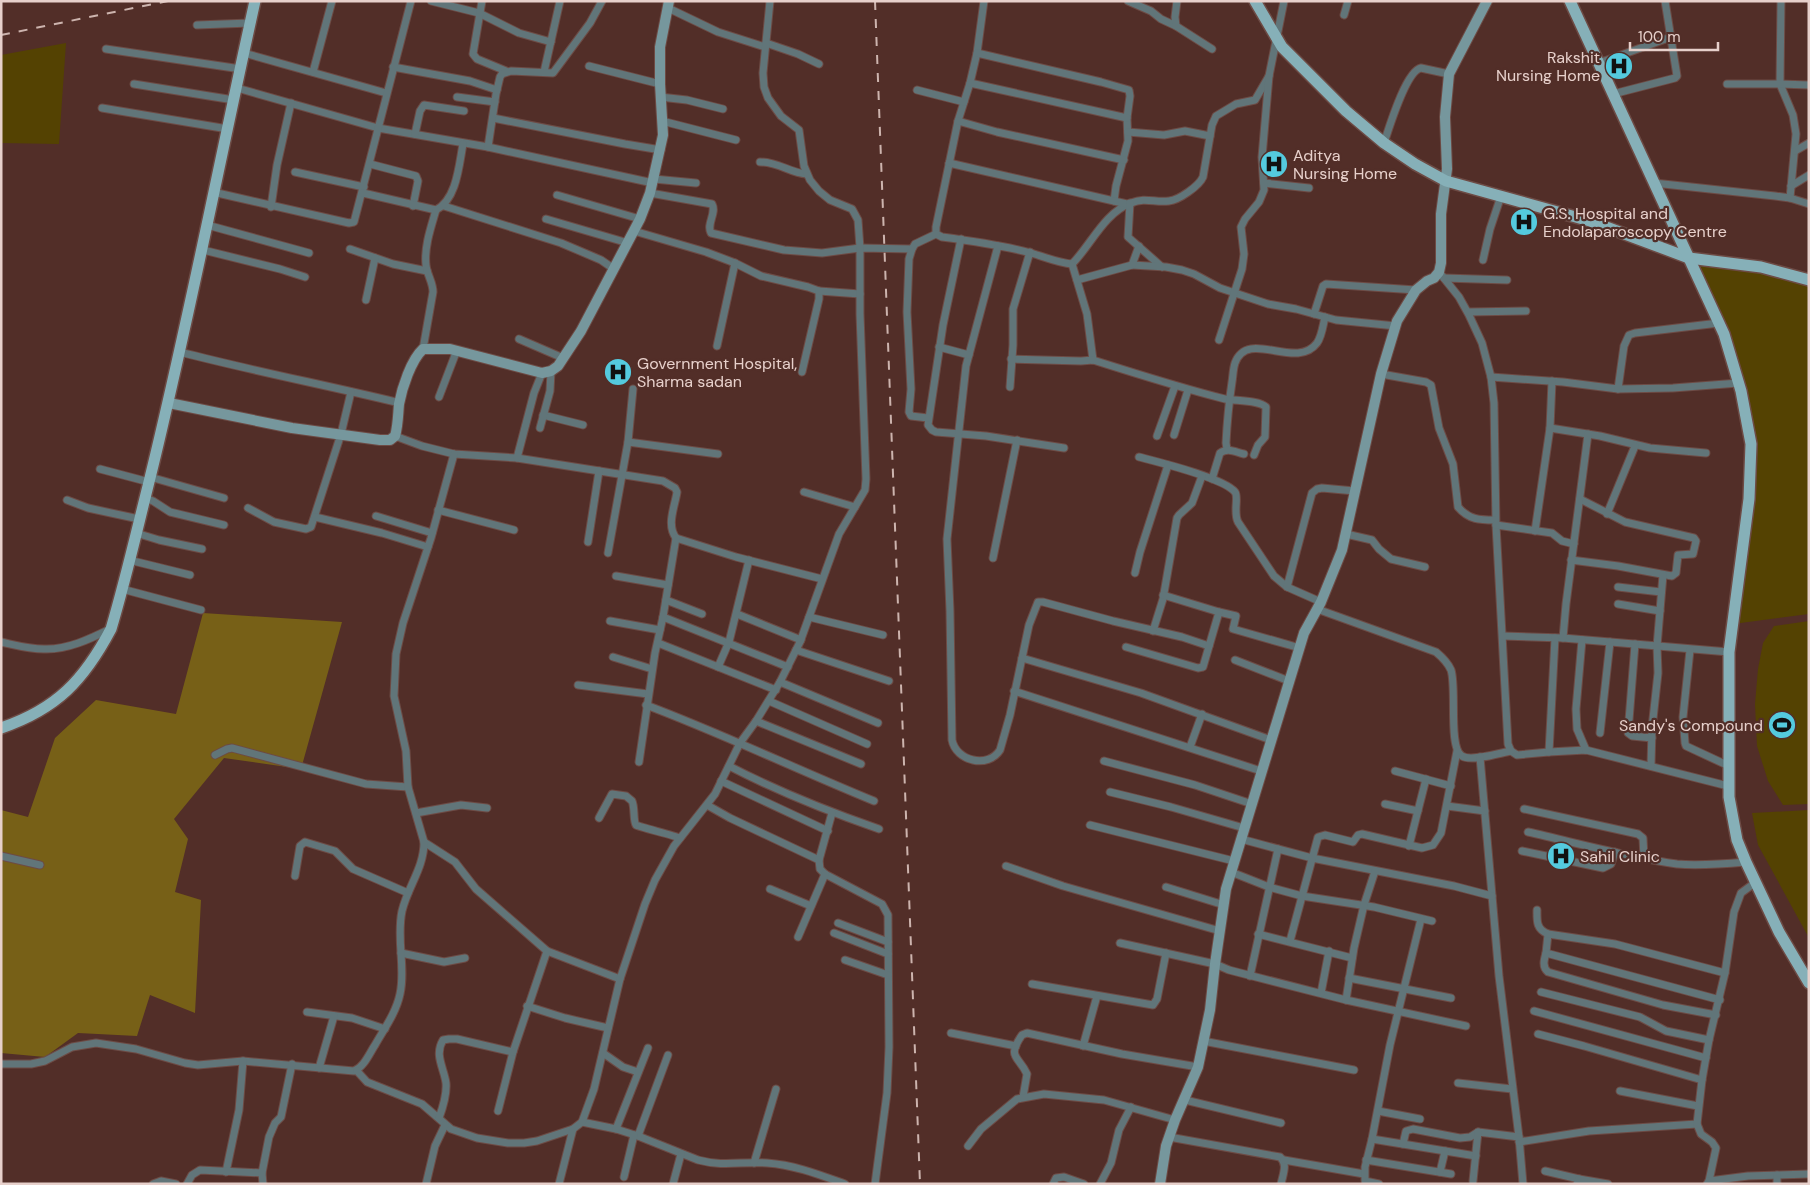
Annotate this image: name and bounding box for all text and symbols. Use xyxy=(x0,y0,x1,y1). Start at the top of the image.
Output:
scale bar xyxy=(1630,20,1718,52)
text: 100 m xyxy=(1638,27,1681,47)
place label: Rakshit Nursing Home xyxy=(1496,47,1600,86)
hospital icon: Rakshit Nursing Home xyxy=(1604,51,1634,81)
place label: Aditya Nursing Home xyxy=(1293,145,1397,184)
hospital icon: Aditya Nursing Home xyxy=(1259,149,1289,179)
place label: G.S. Hospital and Endolaparoscopy Centre xyxy=(1543,203,1727,242)
hospital icon: G.S. Hospital and Endolaparoscopy Centre xyxy=(1509,207,1539,237)
place label: Government Hospital, Sharma sadan xyxy=(637,353,797,392)
hospital icon: Government Hospital, Sharma sadan xyxy=(603,357,633,387)
sports icon: Sandy's Compound xyxy=(1767,710,1797,740)
place label: Sandy's Compound xyxy=(1619,715,1763,736)
hospital icon: Sahil Clinic xyxy=(1546,841,1576,871)
place label: Sahil Clinic xyxy=(1580,846,1660,867)

